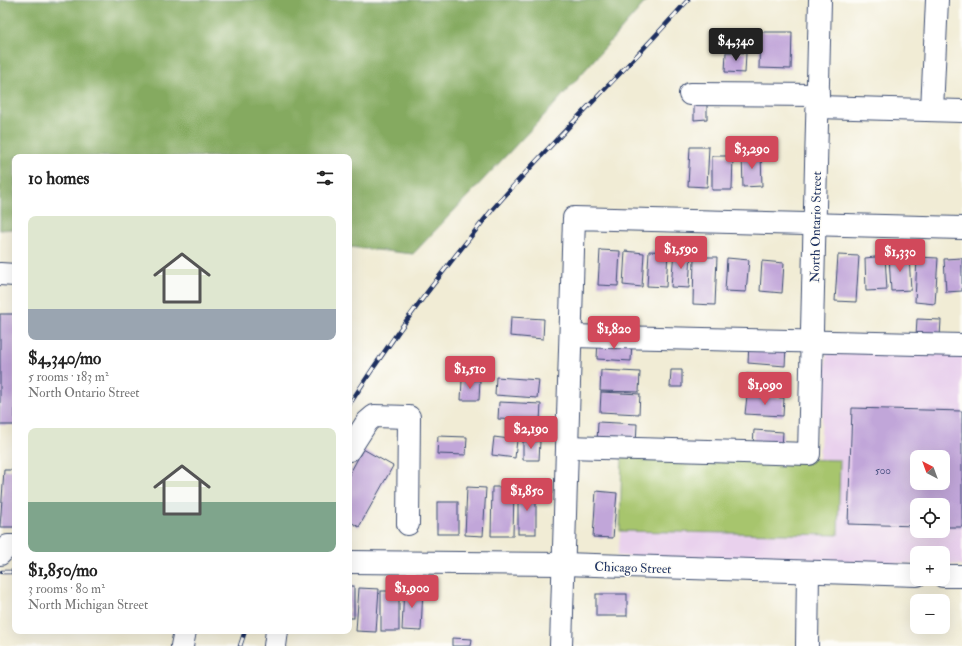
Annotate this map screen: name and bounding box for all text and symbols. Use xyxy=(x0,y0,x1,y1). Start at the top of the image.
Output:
pin: $4,340 xyxy=(703,28,769,62)
text: $4,340 xyxy=(718,33,754,49)
pin: $3,290 xyxy=(719,136,785,170)
text: $3,290 xyxy=(734,141,770,157)
icon: filters xyxy=(314,167,336,189)
text: 10 homes xyxy=(28,168,89,189)
street label: North Ontario Street xyxy=(807,171,825,283)
pin: $1,590 xyxy=(648,236,714,270)
pin: $1,330 xyxy=(867,239,933,273)
text: $1,590 xyxy=(664,241,698,257)
icon: home xyxy=(146,242,218,314)
text: $1,330 xyxy=(884,244,916,260)
pin: $1,820 xyxy=(581,316,647,350)
text: $1,820 xyxy=(597,321,631,337)
text: $4,340/mo xyxy=(28,348,101,369)
pin: $1,510 xyxy=(437,356,503,390)
text: $1,510 xyxy=(454,361,486,377)
text: 5 rooms · 183 m² xyxy=(28,369,109,385)
pin: $1,090 xyxy=(732,372,798,406)
text: $1,090 xyxy=(747,377,783,393)
text: North Ontario Street xyxy=(28,385,140,401)
pin: $2,190 xyxy=(498,416,564,450)
text: $2,190 xyxy=(514,421,548,437)
north arrow xyxy=(910,450,950,490)
map controls xyxy=(910,450,950,634)
icon: home xyxy=(146,454,218,526)
house number: 500 xyxy=(875,464,891,477)
pin: $1,850 xyxy=(494,478,560,512)
text: $1,850 xyxy=(510,483,544,499)
button: locate xyxy=(910,498,950,538)
button: + xyxy=(910,546,950,586)
street label: Chicago Street xyxy=(594,559,672,577)
text: $1,850/mo xyxy=(28,560,97,581)
pin: $1,900 xyxy=(379,575,445,609)
text: $1,900 xyxy=(394,580,430,596)
text: 3 rooms · 80 m² xyxy=(28,581,105,597)
button: − xyxy=(910,594,950,634)
text: North Michigan Street xyxy=(28,597,148,613)

